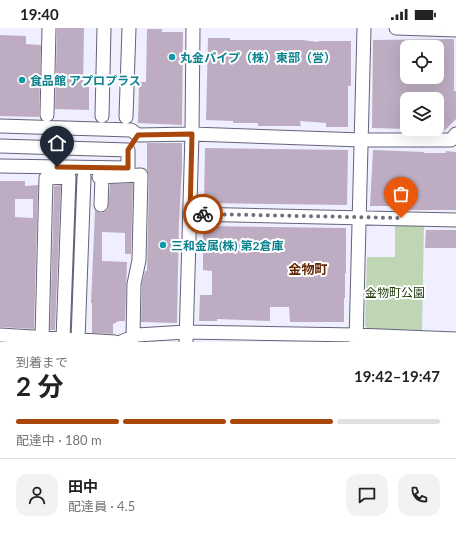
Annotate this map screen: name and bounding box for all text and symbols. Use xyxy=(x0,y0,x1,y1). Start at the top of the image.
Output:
text: 19:40 xyxy=(20,5,59,23)
map controls xyxy=(400,40,444,136)
button: locate xyxy=(400,40,444,84)
place label: 丸金パイプ（株）東部（営） xyxy=(180,50,336,65)
marker: 丸金パイプ（株）東部（営） xyxy=(167,52,177,62)
place label: 食品館 アプロプラス xyxy=(30,73,141,88)
marker: 食品館 アプロプラス xyxy=(17,75,27,85)
button: layers xyxy=(400,92,444,136)
pin xyxy=(40,126,74,167)
icon: home xyxy=(46,132,68,154)
pin xyxy=(384,177,418,218)
icon: bag xyxy=(390,183,412,205)
courier xyxy=(183,194,223,234)
icon: bike xyxy=(192,203,214,225)
place label: 三和金属(株) 第2倉庫 xyxy=(171,238,283,253)
marker: 三和金属(株) 第2倉庫 xyxy=(158,240,168,250)
district label: 金物町 xyxy=(288,261,328,277)
park label: 金物町公園 xyxy=(365,285,425,300)
text: 到着まで xyxy=(16,354,68,370)
text: 19:42–19:47 xyxy=(354,367,440,385)
text: 2 分 xyxy=(16,370,63,402)
text: 配達中 · 180 m xyxy=(16,432,102,448)
button: person xyxy=(16,474,58,516)
button: chat xyxy=(346,474,388,516)
button: phone xyxy=(398,474,440,516)
text: 田中 xyxy=(68,477,98,495)
text: 配達員 · 4.5 xyxy=(68,498,135,514)

